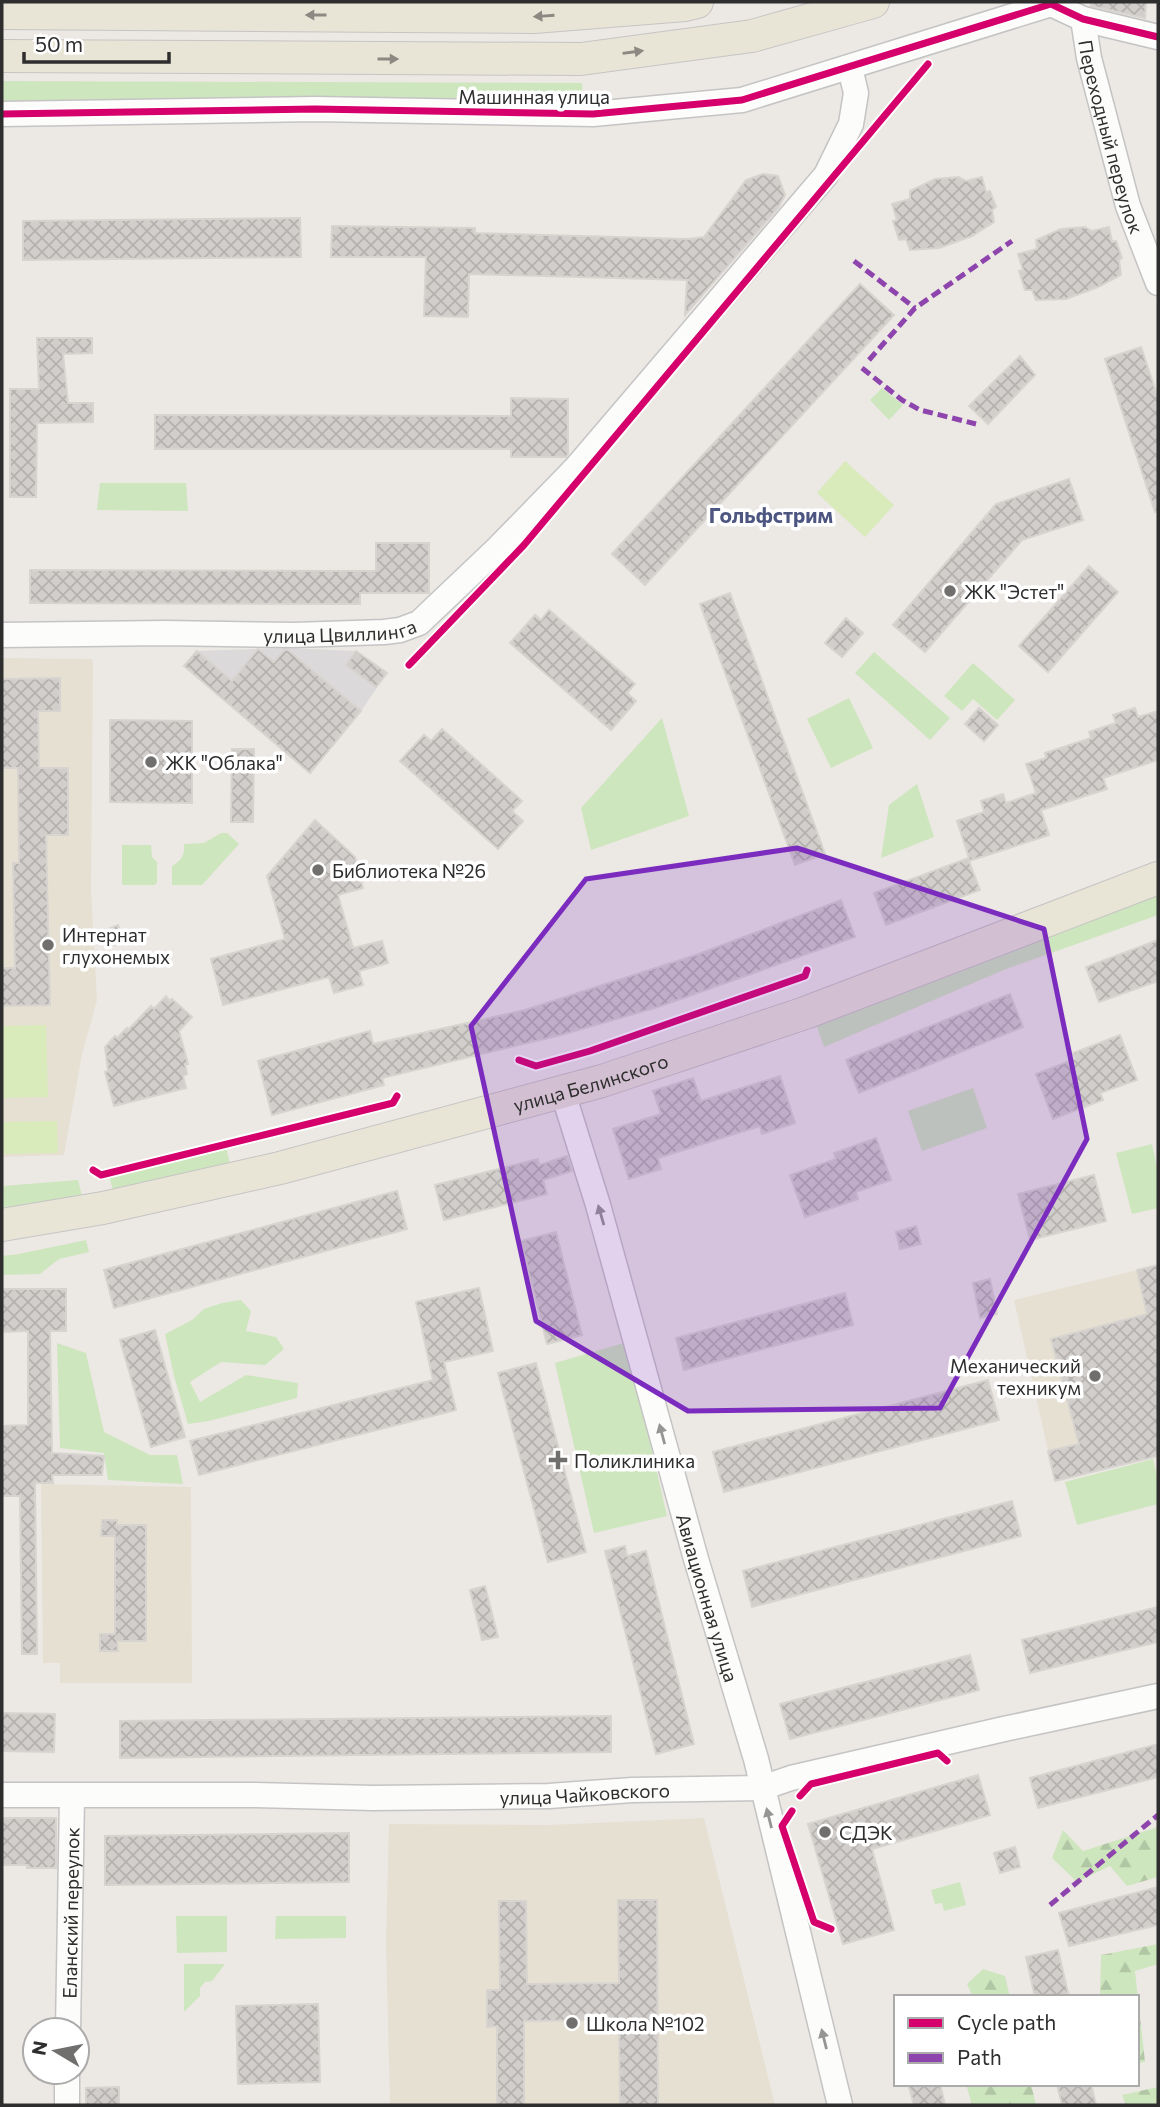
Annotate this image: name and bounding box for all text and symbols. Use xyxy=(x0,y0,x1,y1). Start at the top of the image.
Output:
one-way arrow xyxy=(305,9,327,21)
one-way arrow xyxy=(533,11,555,22)
scale bar xyxy=(24,21,170,65)
text: 50 m xyxy=(35,31,83,56)
street label: Переходный переулок xyxy=(1075,38,1149,237)
one-way arrow xyxy=(622,47,644,58)
one-way arrow xyxy=(378,53,400,65)
street label: Машинная улица xyxy=(458,85,610,108)
district label: Гольфстрим xyxy=(709,502,833,527)
place label: ЖК "Эстет" xyxy=(964,580,1064,603)
marker: ЖК "Эстет" xyxy=(942,583,958,599)
street label: улица Цвиллинга xyxy=(263,614,419,647)
place label: ЖК "Облака" xyxy=(165,751,283,774)
marker: ЖК "Облака" xyxy=(143,754,159,770)
place label: Библиотека №26 xyxy=(332,859,486,882)
marker: Библиотека №26 xyxy=(310,862,326,878)
place label: Интернат глухонемых xyxy=(62,923,170,968)
marker: Интернат глухонемых xyxy=(40,937,56,953)
street label: улица Белинского xyxy=(511,1048,671,1116)
one-way arrow xyxy=(595,1204,605,1225)
place label: Механический техникум xyxy=(950,1354,1081,1399)
marker: Механический техникум xyxy=(1087,1368,1103,1384)
one-way arrow xyxy=(657,1423,667,1444)
place label: Поликлиника xyxy=(574,1449,695,1472)
marker: Поликлиника xyxy=(548,1450,568,1470)
street label: Авиационная улица xyxy=(672,1511,744,1685)
street label: улица Чайковского xyxy=(500,1778,670,1808)
one-way arrow xyxy=(763,1807,774,1829)
place label: СДЭК xyxy=(839,1821,893,1844)
marker: СДЭК xyxy=(817,1824,833,1840)
street label: Еланский переулок xyxy=(57,1827,83,1999)
legend xyxy=(894,1995,1139,2086)
text: Cycle path xyxy=(957,2009,1056,2034)
place label: Школа №102 xyxy=(586,2012,705,2035)
marker: Школа №102 xyxy=(564,2015,580,2031)
north arrow xyxy=(21,2016,91,2086)
one-way arrow xyxy=(818,2028,829,2050)
text: N xyxy=(26,2039,51,2057)
text: Path xyxy=(957,2044,1002,2069)

